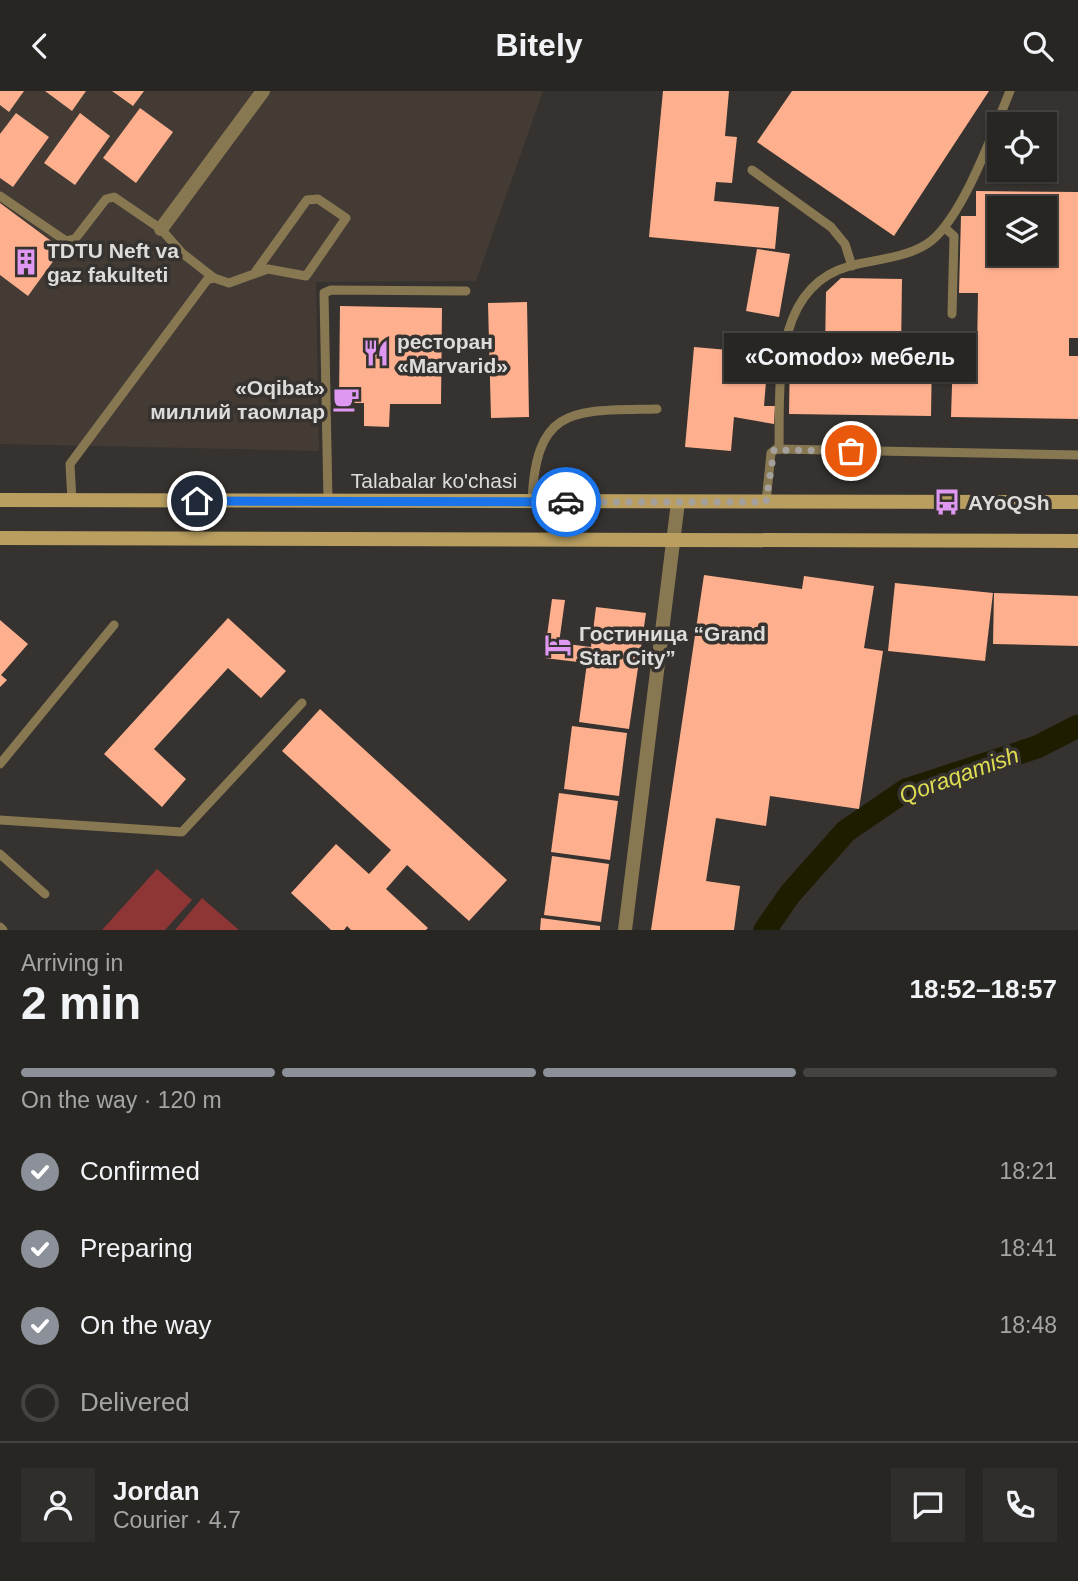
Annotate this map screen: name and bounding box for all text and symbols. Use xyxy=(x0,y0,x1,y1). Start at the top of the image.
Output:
icon: back xyxy=(21,27,59,65)
text: Bitely xyxy=(495,27,583,63)
icon: search xyxy=(1019,27,1057,65)
map controls xyxy=(987,112,1057,266)
button: locate xyxy=(987,112,1057,182)
button: layers xyxy=(987,196,1057,266)
place label: TDTU Neft va gaz fakulteti xyxy=(47,239,179,286)
building icon: TDTU Neft va gaz fakulteti xyxy=(11,247,41,277)
place label: ресторан «Marvarid» xyxy=(397,330,508,377)
callout: «Comodo» мебель xyxy=(725,332,977,381)
restaurant icon: ресторан «Marvarid» xyxy=(361,338,391,368)
text: «Comodo» мебель xyxy=(745,344,955,370)
place label: «Oqibat» миллий таомлар xyxy=(150,376,325,423)
cafe icon: «Oqibat» миллий таомлар xyxy=(331,384,361,414)
pin xyxy=(821,421,881,481)
icon: bag xyxy=(832,432,870,470)
courier xyxy=(531,467,601,537)
street label: Talabalar ko'chasi xyxy=(351,469,517,492)
pin xyxy=(167,471,227,531)
icon: home xyxy=(178,482,216,520)
icon: car xyxy=(547,483,585,521)
bus stop icon: AYoQSh xyxy=(932,487,962,517)
place label: AYoQSh xyxy=(968,491,1050,514)
place label: Гостиница “Grand Star City” xyxy=(579,622,766,669)
hotel icon: Гостиница “Grand Star City” xyxy=(543,630,573,660)
water label: Qoraqamish xyxy=(896,741,1022,809)
text: Arriving in xyxy=(21,950,123,976)
text: 18:52–18:57 xyxy=(910,974,1057,1004)
text: 2 min xyxy=(21,977,141,1029)
text: On the way · 120 m xyxy=(21,1087,222,1113)
icon: check xyxy=(21,1153,59,1191)
text: Confirmed xyxy=(80,1156,200,1186)
text: 18:21 xyxy=(999,1158,1057,1184)
icon: check xyxy=(21,1230,59,1268)
text: Preparing xyxy=(80,1233,193,1263)
text: 18:41 xyxy=(999,1235,1057,1261)
icon: check xyxy=(21,1307,59,1345)
text: On the way xyxy=(80,1310,212,1340)
text: 18:48 xyxy=(999,1312,1057,1338)
text: Delivered xyxy=(80,1387,190,1417)
button: person xyxy=(21,1468,95,1542)
button: chat xyxy=(891,1468,965,1542)
button: phone xyxy=(983,1468,1057,1542)
text: Jordan xyxy=(113,1476,200,1506)
text: Courier · 4.7 xyxy=(113,1507,241,1533)

